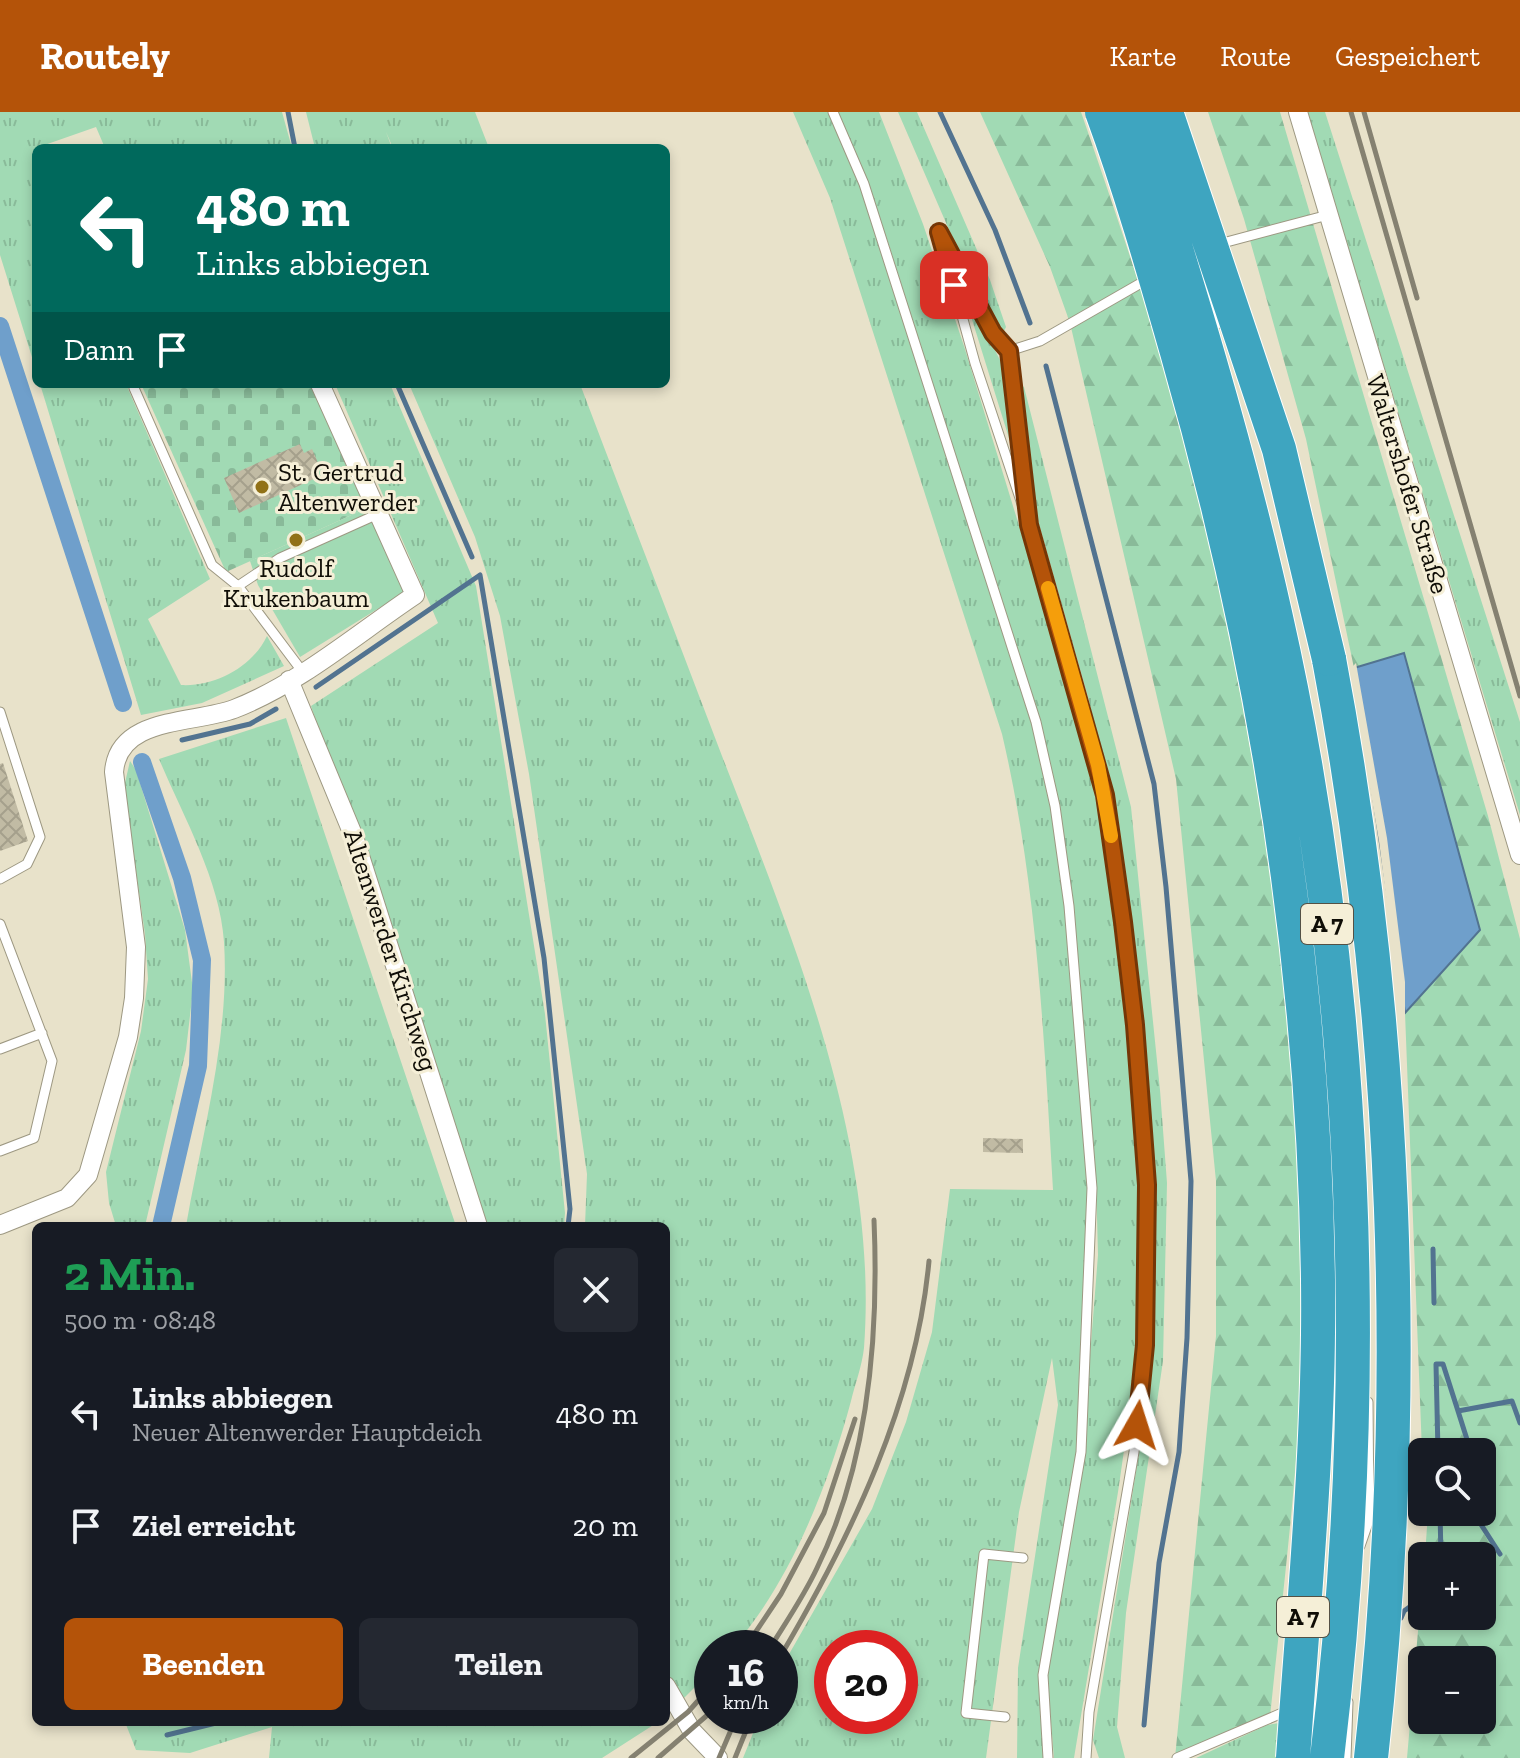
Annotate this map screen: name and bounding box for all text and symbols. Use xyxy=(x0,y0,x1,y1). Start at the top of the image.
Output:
text: Routely xyxy=(40,33,170,79)
text: Karte xyxy=(1110,40,1176,73)
text: Route xyxy=(1220,40,1291,73)
text: Gespeichert xyxy=(1335,40,1480,73)
text: 480 m xyxy=(196,173,350,240)
icon: left xyxy=(64,176,168,280)
text: Links abbiegen xyxy=(196,241,429,284)
pin xyxy=(920,251,988,319)
icon: arrive xyxy=(932,263,976,307)
icon: arrive xyxy=(150,328,194,372)
text: Dann xyxy=(64,332,134,368)
street label: Waltershofer Straße xyxy=(1359,370,1457,598)
place label: St. Gertrud Altenwerder xyxy=(278,456,418,518)
marker: St. Gertrud Altenwerder xyxy=(253,478,271,496)
marker: Rudolf Krukenbaum xyxy=(287,531,305,549)
place label: Rudolf Krukenbaum xyxy=(223,552,369,614)
street label: Altenwerder Kirchweg xyxy=(337,825,445,1075)
road number: A 7 xyxy=(1301,904,1353,944)
text: 2 Min. xyxy=(64,1245,195,1302)
button: close xyxy=(554,1248,638,1332)
text: 500 m · 08:48 xyxy=(64,1304,216,1336)
text: Links abbiegen xyxy=(132,1380,333,1416)
position arrow xyxy=(1095,1383,1179,1467)
icon: left xyxy=(64,1392,108,1436)
text: 480 m xyxy=(556,1396,638,1432)
text: Neuer Altenwerder Hauptdeich xyxy=(132,1416,482,1448)
map controls xyxy=(1408,1438,1496,1734)
button: search xyxy=(1408,1438,1496,1526)
icon: arrive xyxy=(64,1504,108,1548)
text: Ziel erreicht xyxy=(132,1508,295,1544)
text: 20 m xyxy=(573,1508,638,1544)
button: + xyxy=(1408,1542,1496,1630)
road number: A 7 xyxy=(1277,1597,1329,1637)
button: Beenden xyxy=(64,1618,343,1710)
button: Teilen xyxy=(359,1618,638,1710)
speed limit sign: 20 xyxy=(814,1630,918,1734)
button: − xyxy=(1408,1646,1496,1734)
text: 16 xyxy=(727,1648,765,1696)
text: km/h xyxy=(723,1690,769,1714)

